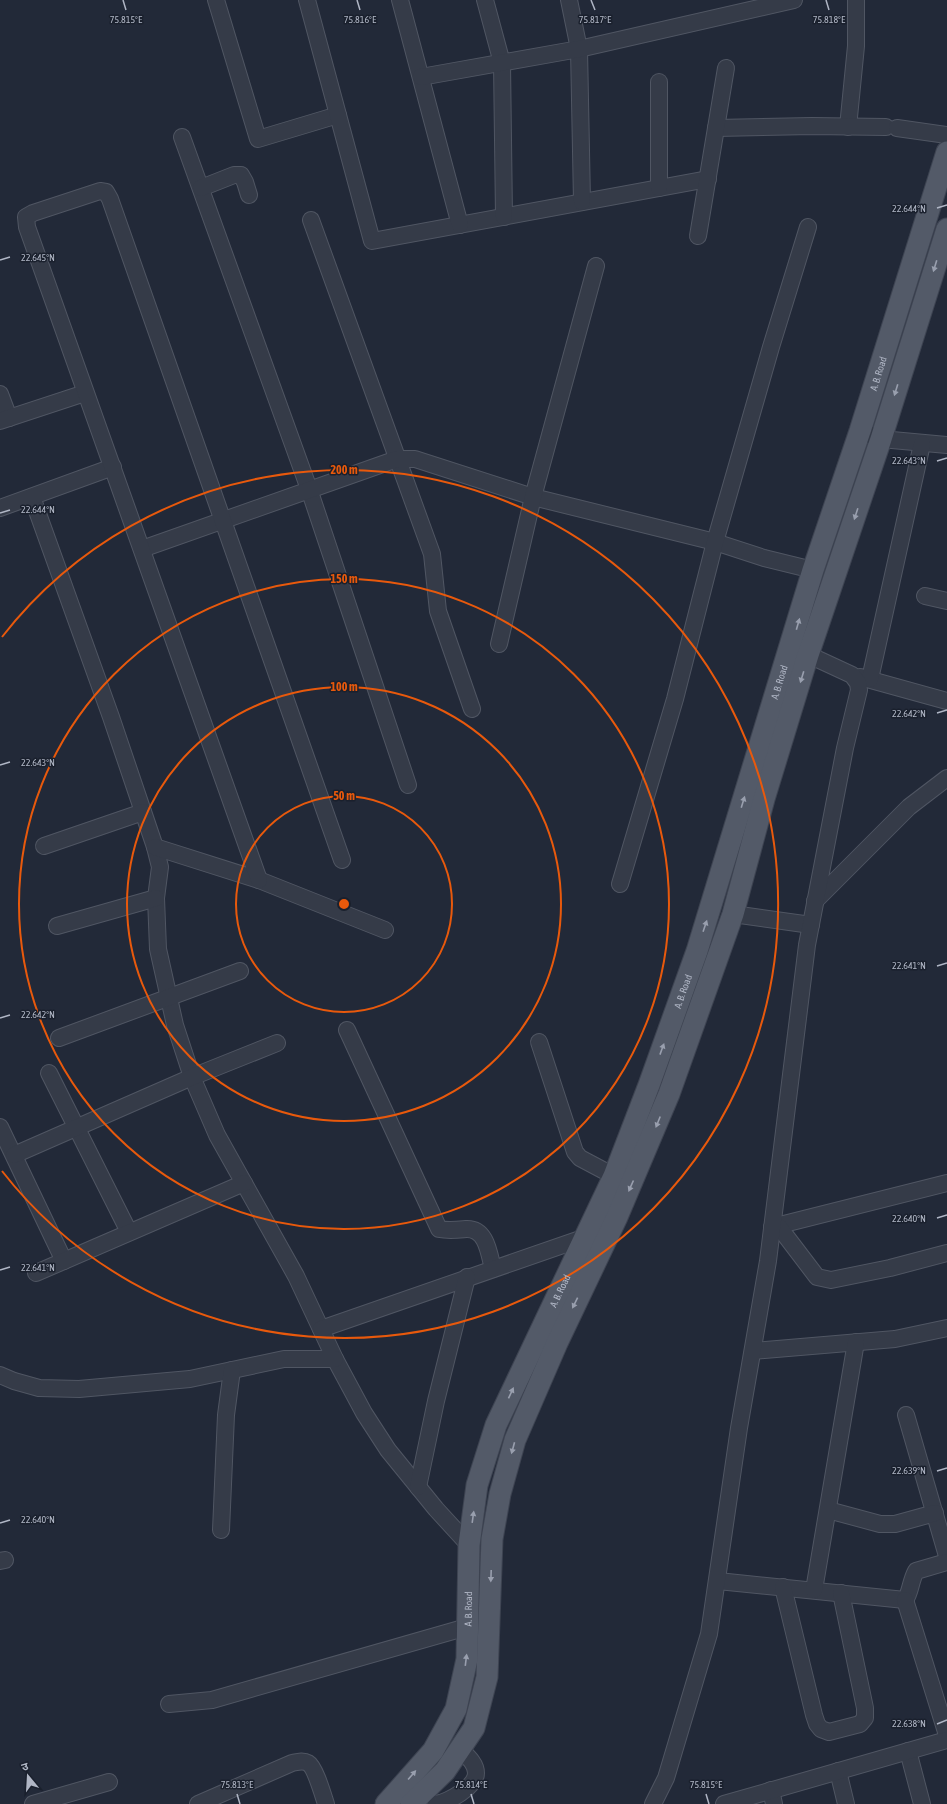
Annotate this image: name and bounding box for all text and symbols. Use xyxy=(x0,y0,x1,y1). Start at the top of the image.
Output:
text: 75.815°E xyxy=(110,14,143,25)
text: 75.816°E xyxy=(344,14,377,25)
text: 75.817°E xyxy=(579,14,612,25)
text: 75.818°E xyxy=(813,14,846,25)
text: 22.644°N xyxy=(892,203,926,214)
text: 22.645°N xyxy=(21,252,55,263)
one-way arrow xyxy=(932,260,938,272)
street label: A. B. Road xyxy=(868,355,889,392)
one-way arrow xyxy=(893,384,899,396)
text: 22.643°N xyxy=(892,455,926,466)
text: 200 m xyxy=(330,463,358,477)
text: 22.644°N xyxy=(21,504,55,515)
one-way arrow xyxy=(853,508,859,520)
text: 150 m xyxy=(330,572,358,586)
one-way arrow xyxy=(795,618,801,630)
street label: A. B. Road xyxy=(769,664,790,701)
one-way arrow xyxy=(799,671,805,683)
text: 100 m xyxy=(330,680,358,694)
text: 22.642°N xyxy=(892,708,926,719)
text: 22.643°N xyxy=(21,757,55,768)
text: 50 m xyxy=(333,789,355,803)
one-way arrow xyxy=(740,795,746,807)
centre of rings xyxy=(337,897,351,911)
one-way arrow xyxy=(703,920,709,932)
text: 22.641°N xyxy=(892,960,926,971)
street label: A. B. Road xyxy=(672,973,694,1010)
text: 22.642°N xyxy=(21,1009,55,1020)
one-way arrow xyxy=(660,1042,666,1054)
one-way arrow xyxy=(655,1117,661,1128)
one-way arrow xyxy=(628,1180,634,1191)
text: 22.640°N xyxy=(892,1213,926,1224)
text: 22.641°N xyxy=(21,1262,55,1273)
street label: A. B. Road xyxy=(548,1273,573,1309)
one-way arrow xyxy=(572,1298,579,1309)
one-way arrow xyxy=(508,1388,514,1399)
one-way arrow xyxy=(510,1443,516,1455)
text: 22.639°N xyxy=(892,1465,926,1476)
one-way arrow xyxy=(470,1511,476,1523)
text: 22.640°N xyxy=(21,1514,55,1525)
one-way arrow xyxy=(488,1570,494,1583)
street label: A. B. Road xyxy=(463,1591,474,1627)
one-way arrow xyxy=(463,1654,469,1666)
text: 22.638°N xyxy=(892,1718,926,1729)
north arrow xyxy=(8,1756,48,1796)
text: उ xyxy=(20,1760,30,1773)
one-way arrow xyxy=(408,1770,417,1781)
text: 75.813°E xyxy=(221,1779,254,1790)
text: 75.814°E xyxy=(455,1779,488,1790)
text: 75.815°E xyxy=(690,1779,723,1790)

